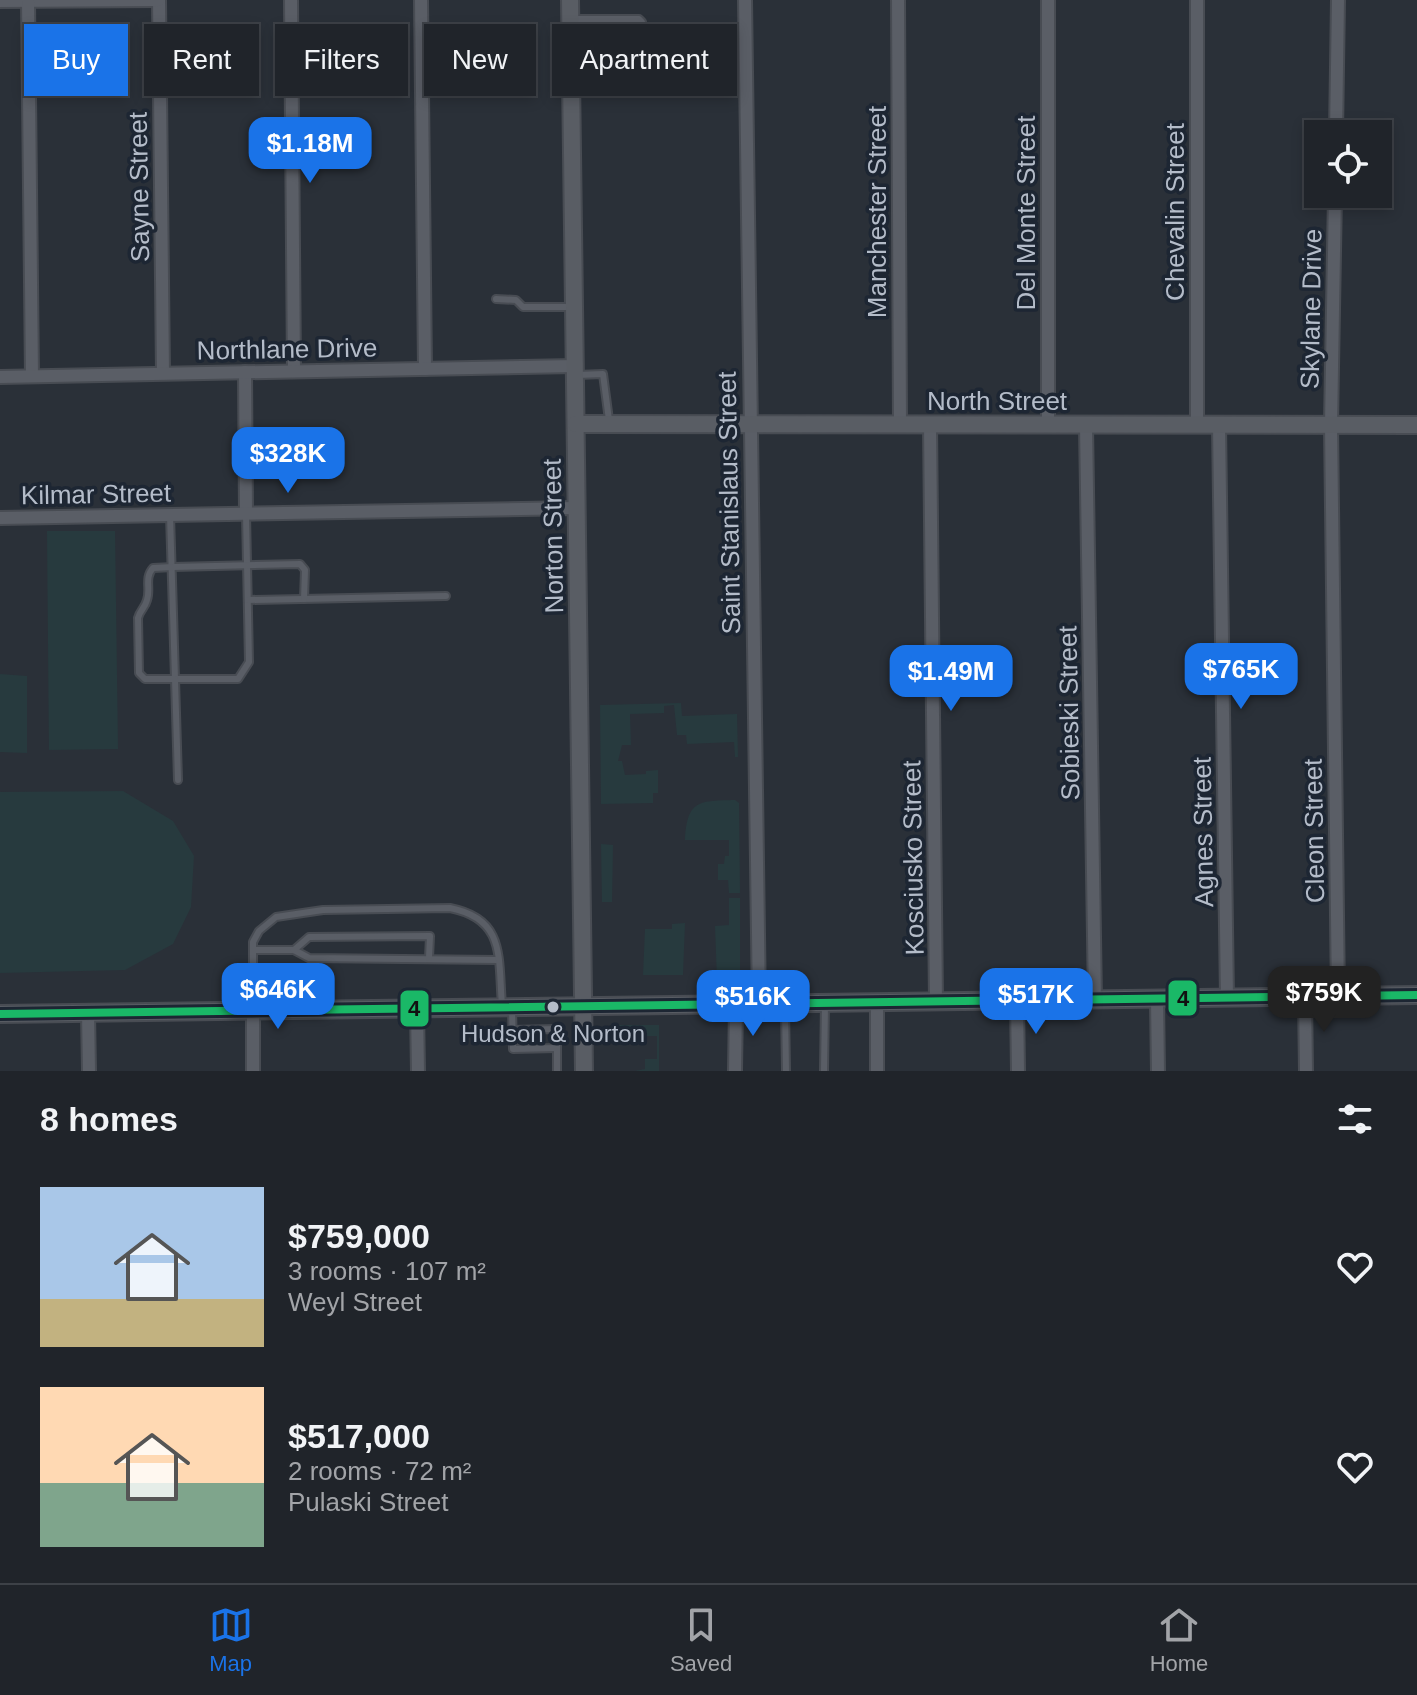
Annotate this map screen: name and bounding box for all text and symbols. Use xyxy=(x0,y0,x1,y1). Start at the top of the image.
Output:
chip: Buy xyxy=(24,24,128,96)
chip: Rent xyxy=(144,24,259,96)
chip: Filters xyxy=(275,24,408,96)
chip: New xyxy=(424,24,536,96)
chip: Apartment xyxy=(552,24,737,96)
street label: Manchester Street xyxy=(862,105,892,318)
street label: Sayne Street xyxy=(123,111,155,262)
street label: Del Monte Street xyxy=(1011,115,1041,311)
pin: $1.18M xyxy=(245,117,375,185)
map controls xyxy=(1304,120,1392,208)
button: locate xyxy=(1304,120,1392,208)
street label: Chevalin Street xyxy=(1160,122,1190,301)
text: $1.18M xyxy=(267,128,353,158)
street label: Skylane Drive xyxy=(1295,229,1327,389)
street label: Northlane Drive xyxy=(196,332,378,366)
street label: Saint Stanislaus Street xyxy=(712,370,746,635)
street label: North Street xyxy=(927,386,1068,416)
pin: $328K xyxy=(232,427,344,495)
text: $328K xyxy=(250,438,326,468)
street label: Norton Street xyxy=(537,458,569,614)
street label: Kilmar Street xyxy=(21,478,172,510)
street label: Sobieski Street xyxy=(1052,625,1086,801)
pin: $765K xyxy=(1185,643,1297,711)
pin: $1.49M xyxy=(886,645,1016,713)
text: $765K xyxy=(1203,654,1279,684)
text: $1.49M xyxy=(908,656,994,686)
street label: Agnes Street xyxy=(1187,756,1219,907)
street label: Cleon Street xyxy=(1298,758,1330,904)
street label: Kosciusko Street xyxy=(896,759,930,956)
pin: $646K xyxy=(222,963,334,1031)
pin: $759K xyxy=(1268,966,1380,1034)
pin: $517K xyxy=(980,968,1092,1036)
pin: $516K xyxy=(697,970,809,1038)
text: $646K xyxy=(240,974,316,1004)
text: $759K xyxy=(1286,977,1362,1007)
text: $517K xyxy=(998,979,1074,1009)
line badge: 4 xyxy=(1167,979,1198,1017)
text: $516K xyxy=(715,981,791,1011)
text: 4 xyxy=(1177,986,1190,1011)
line badge: 4 xyxy=(399,989,430,1028)
text: 4 xyxy=(408,996,421,1021)
marker: Hudson & Norton xyxy=(545,999,561,1015)
place label: Hudson & Norton xyxy=(461,1020,645,1047)
icon: filters xyxy=(1333,1097,1377,1141)
text: 8 homes xyxy=(40,1100,178,1138)
text: $759,000 xyxy=(288,1217,430,1255)
icon: home xyxy=(104,1219,200,1315)
icon: heart xyxy=(1333,1245,1377,1289)
text: 3 rooms · 107 m² xyxy=(288,1256,486,1286)
text: Weyl Street xyxy=(288,1287,422,1317)
text: $517,000 xyxy=(288,1417,430,1455)
icon: home xyxy=(104,1419,200,1515)
icon: heart xyxy=(1333,1445,1377,1489)
text: 2 rooms · 72 m² xyxy=(288,1456,472,1486)
text: Pulaski Street xyxy=(288,1487,448,1517)
tab: Map xyxy=(209,1603,253,1677)
tab: Saved xyxy=(670,1603,732,1677)
tab: Home xyxy=(1150,1603,1208,1677)

